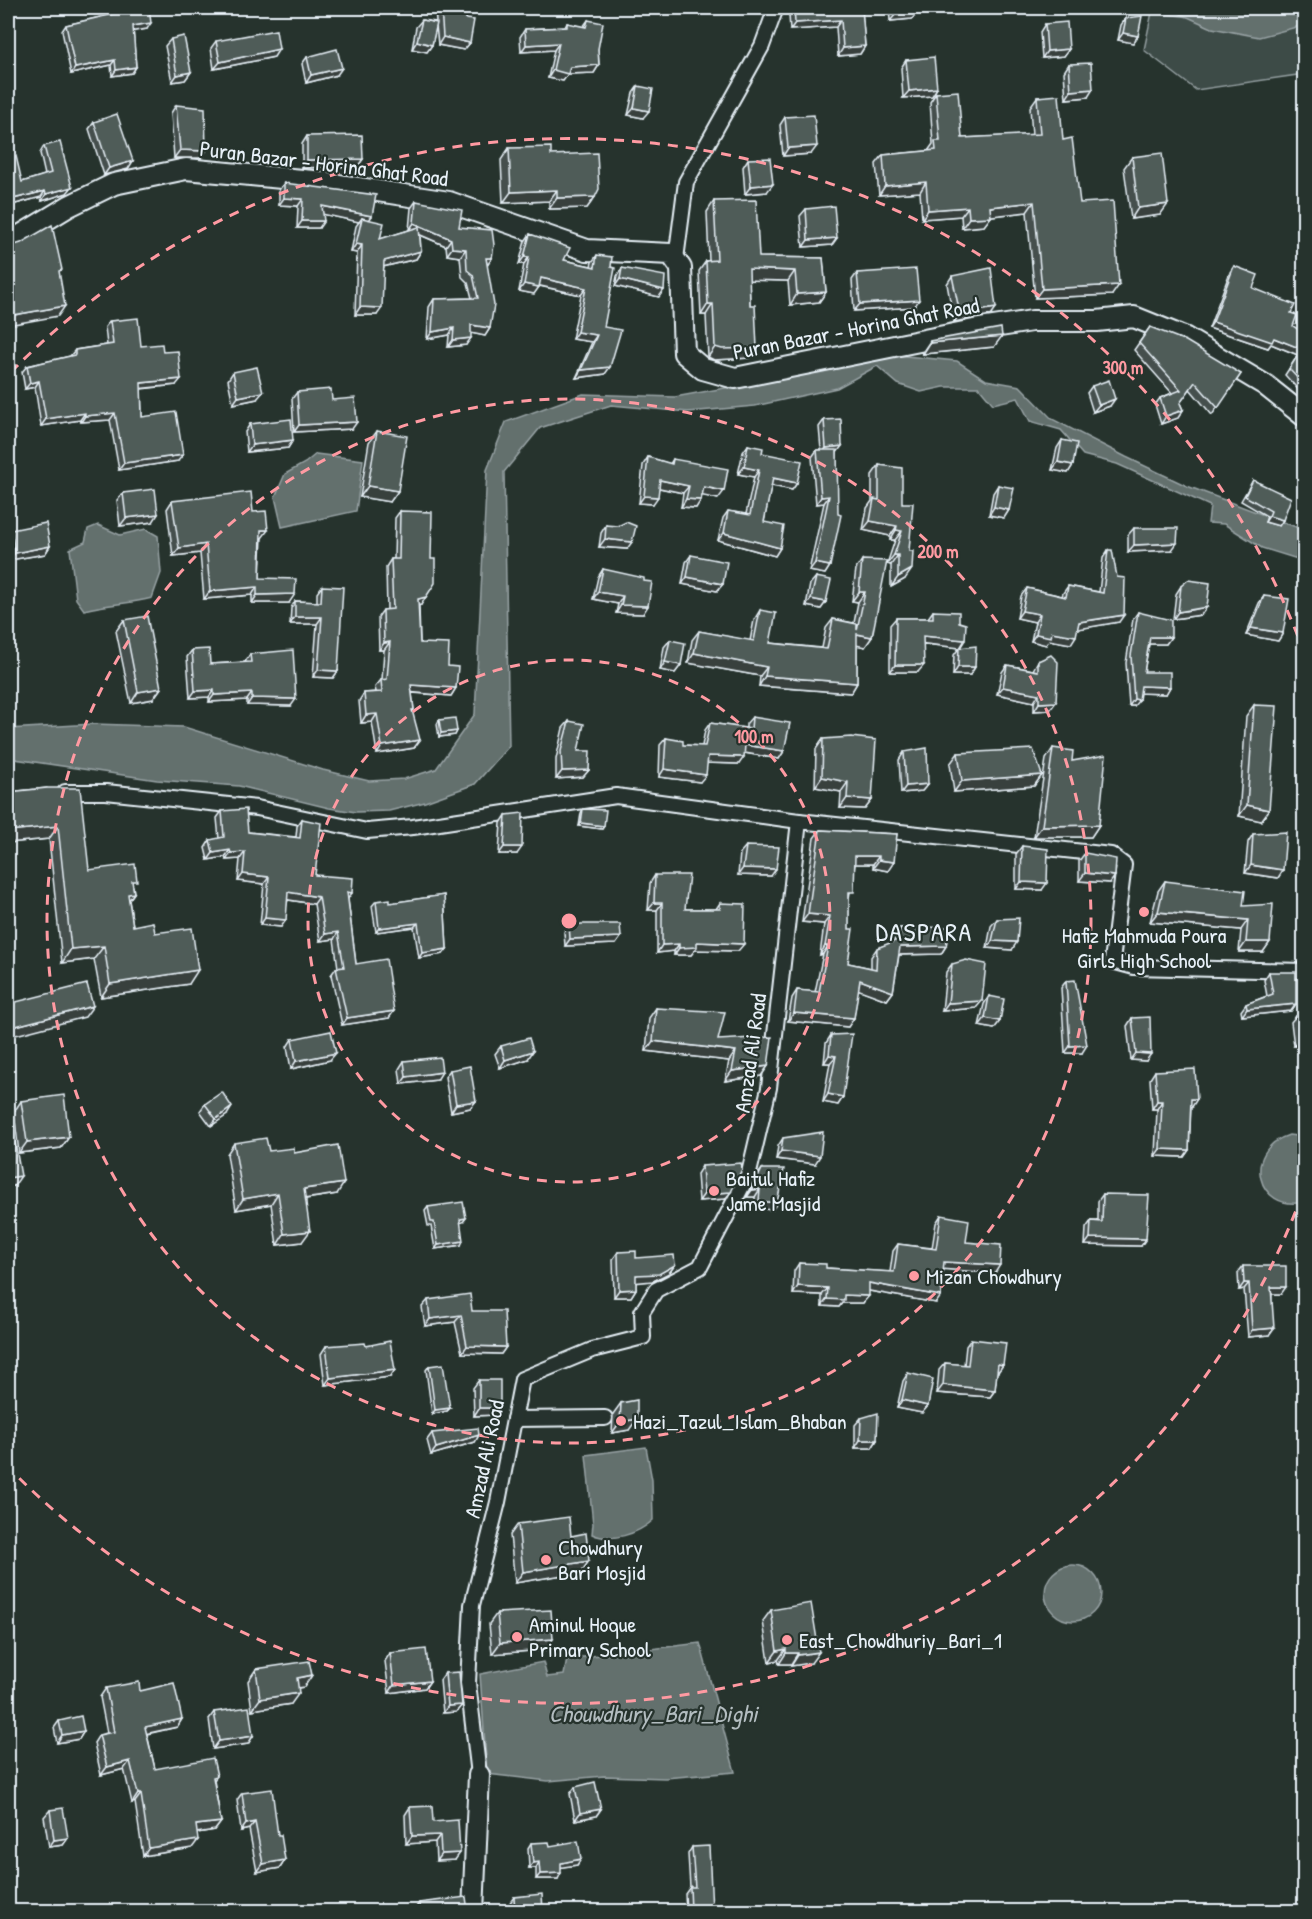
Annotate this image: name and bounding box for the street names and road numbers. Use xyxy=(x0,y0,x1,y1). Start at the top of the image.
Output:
street label: Puran Bazar - Horina Ghat Road xyxy=(198,133,450,193)
street label: Puran Bazar - Horina Ghat Road xyxy=(730,289,982,367)
street label: Amzad Ali Road xyxy=(727,991,773,1115)
street label: Amzad Ali Road xyxy=(457,1397,511,1521)

